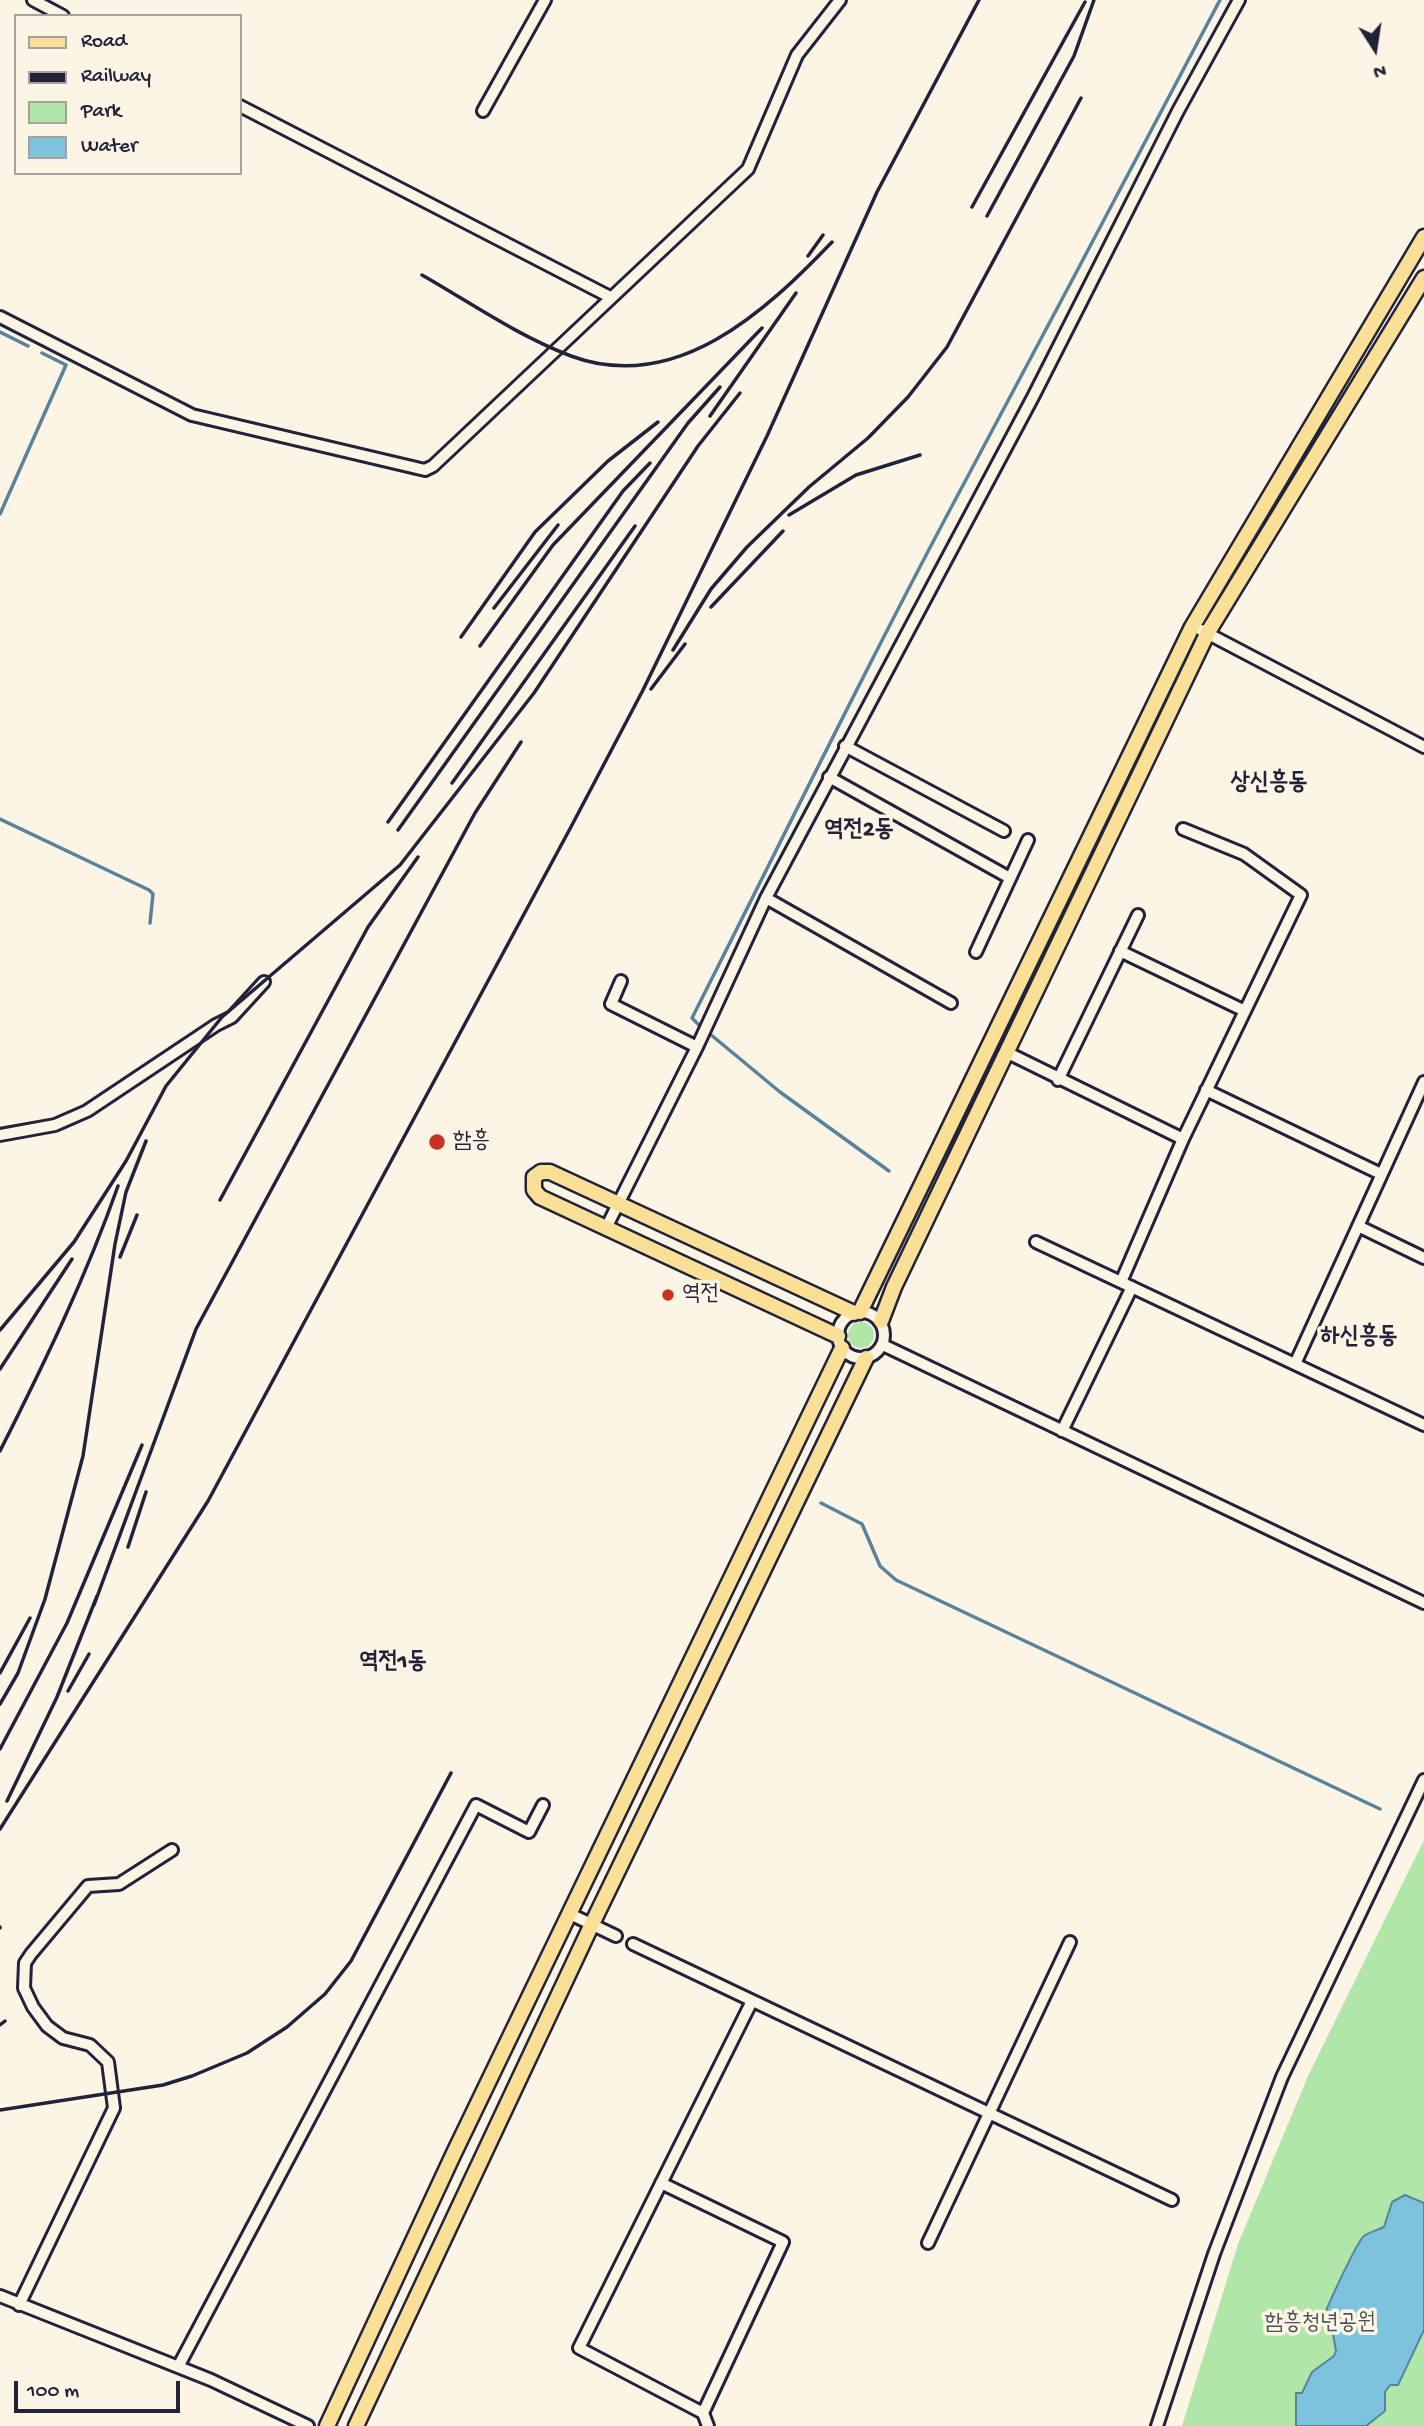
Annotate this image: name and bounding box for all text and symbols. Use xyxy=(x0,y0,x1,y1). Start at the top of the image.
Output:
legend xyxy=(14,14,242,175)
north arrow xyxy=(1340,14,1410,84)
text: Road xyxy=(81,30,127,55)
text: N xyxy=(1371,57,1388,83)
text: Railway xyxy=(81,65,151,90)
text: Park xyxy=(81,100,121,125)
text: Water xyxy=(81,135,137,160)
district label: 상신흥동 xyxy=(1230,770,1308,798)
district label: 역전2동 xyxy=(824,817,894,845)
place label: 함흥 xyxy=(453,1128,490,1156)
marker: 함흥 xyxy=(427,1132,447,1152)
place label: 역전 xyxy=(682,1281,719,1309)
marker: 역전 xyxy=(660,1287,676,1303)
district label: 하신흥동 xyxy=(1320,1324,1398,1352)
district label: 역전1동 xyxy=(359,1649,427,1677)
park label: 함흥청년공원 xyxy=(1264,2310,1376,2338)
scale bar xyxy=(18,2366,184,2410)
text: 100 m xyxy=(27,2380,79,2405)

